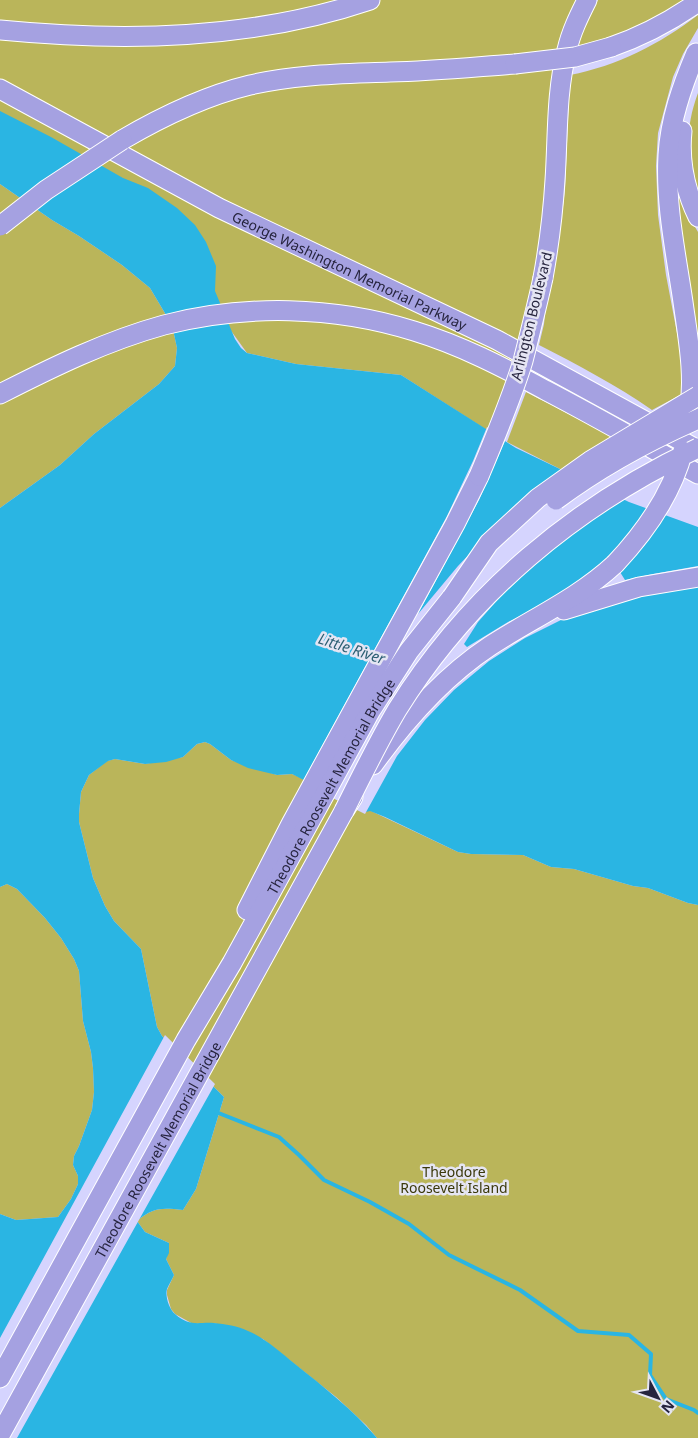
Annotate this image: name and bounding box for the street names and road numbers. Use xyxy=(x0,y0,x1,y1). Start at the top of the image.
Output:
street label: George Washington Memorial Parkway xyxy=(229,206,471,334)
street label: Arlington Boulevard xyxy=(506,250,556,382)
street label: Theodore Roosevelt Memorial Bridge xyxy=(262,674,399,897)
street label: Theodore Roosevelt Memorial Bridge xyxy=(90,1038,225,1261)

